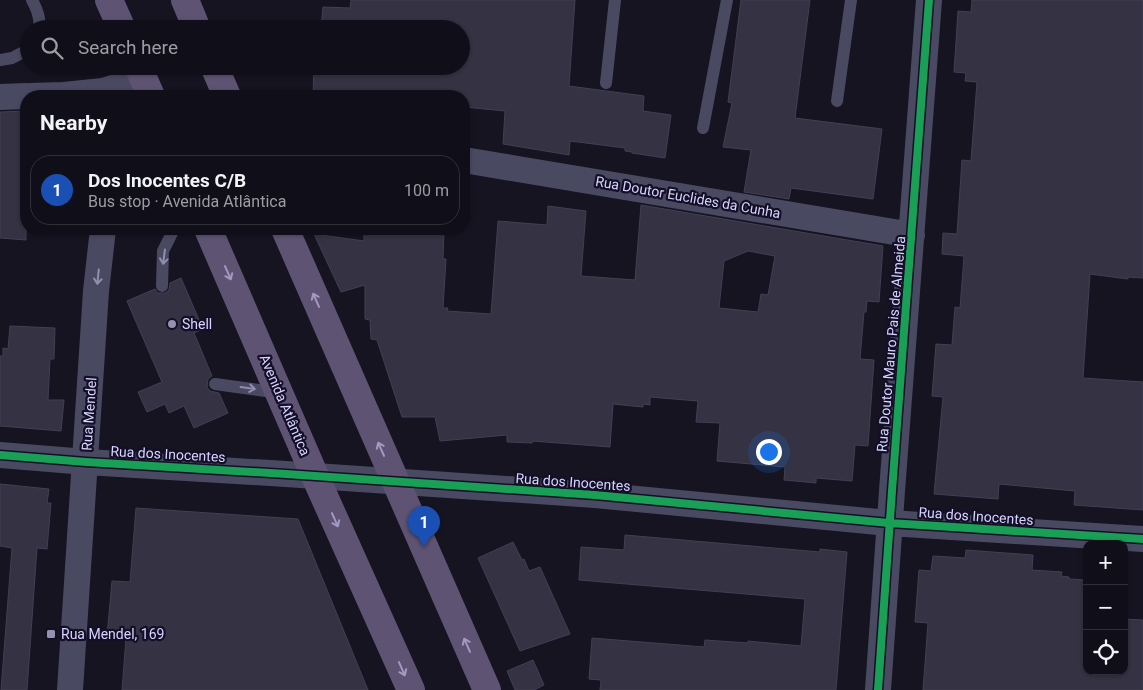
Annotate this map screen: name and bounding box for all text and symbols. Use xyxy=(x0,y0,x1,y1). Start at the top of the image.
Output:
search box xyxy=(20,20,470,75)
icon: search xyxy=(38,34,66,62)
text: Search here xyxy=(78,36,178,59)
text: Nearby xyxy=(40,111,107,135)
text: Dos Inocentes C/B xyxy=(88,169,246,192)
street label: Rua Doutor Euclides da Cunha xyxy=(594,173,782,221)
text: 1 xyxy=(52,181,62,200)
text: 100 m xyxy=(404,181,449,200)
text: Bus stop · Avenida Atlântica xyxy=(88,192,286,211)
street label: Rua Doutor Mauro Pais de Almeida xyxy=(874,235,908,453)
one-way arrow xyxy=(159,248,169,264)
one-way arrow xyxy=(223,265,233,280)
one-way arrow xyxy=(93,269,103,285)
one-way arrow xyxy=(310,293,320,308)
place label: Shell xyxy=(182,316,212,332)
marker: Shell xyxy=(166,318,178,330)
street label: Avenida Atlântica xyxy=(256,352,314,458)
street label: Rua Mendel xyxy=(78,377,100,451)
one-way arrow xyxy=(239,383,255,393)
your location xyxy=(756,439,782,465)
one-way arrow xyxy=(375,441,384,456)
street label: Rua dos Inocentes xyxy=(110,443,226,465)
street label: Rua dos Inocentes xyxy=(515,470,631,494)
street label: Rua dos Inocentes xyxy=(918,504,1034,528)
pin: 1 xyxy=(408,506,440,547)
one-way arrow xyxy=(331,512,341,527)
map controls xyxy=(1083,540,1128,675)
button: + xyxy=(1083,540,1128,585)
button: − xyxy=(1083,585,1128,630)
place label: Rua Mendel, 169 xyxy=(61,626,164,642)
marker: Rua Mendel, 169 xyxy=(45,628,57,640)
button: locate xyxy=(1083,630,1128,675)
one-way arrow xyxy=(462,638,472,653)
one-way arrow xyxy=(397,661,407,676)

